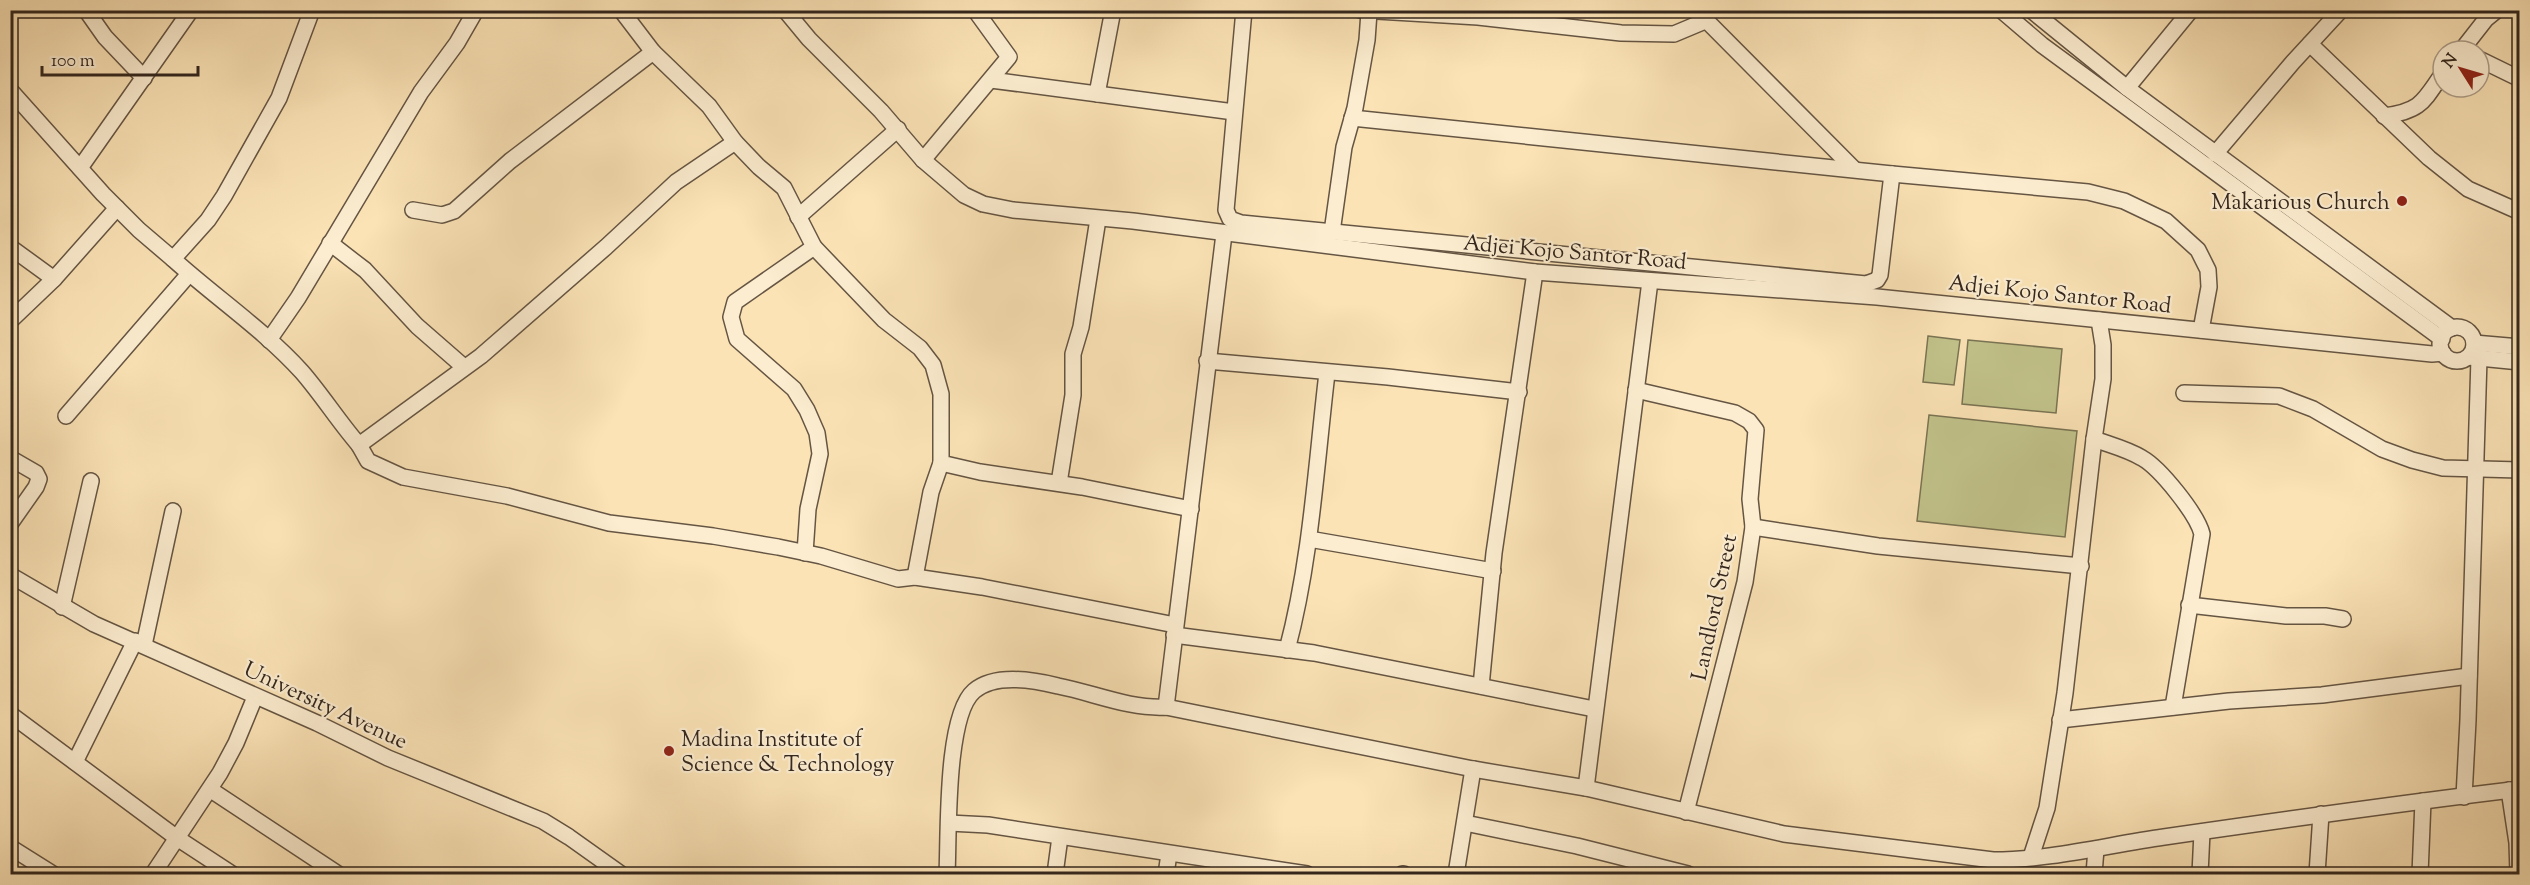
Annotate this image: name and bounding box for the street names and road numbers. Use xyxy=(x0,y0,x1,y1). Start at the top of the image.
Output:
street label: Adjei Kojo Santor Road xyxy=(1462,228,1688,280)
street label: Adjei Kojo Santor Road xyxy=(1947,268,2173,324)
street label: Landlord Street xyxy=(1685,531,1747,684)
street label: University Avenue xyxy=(237,655,412,759)

